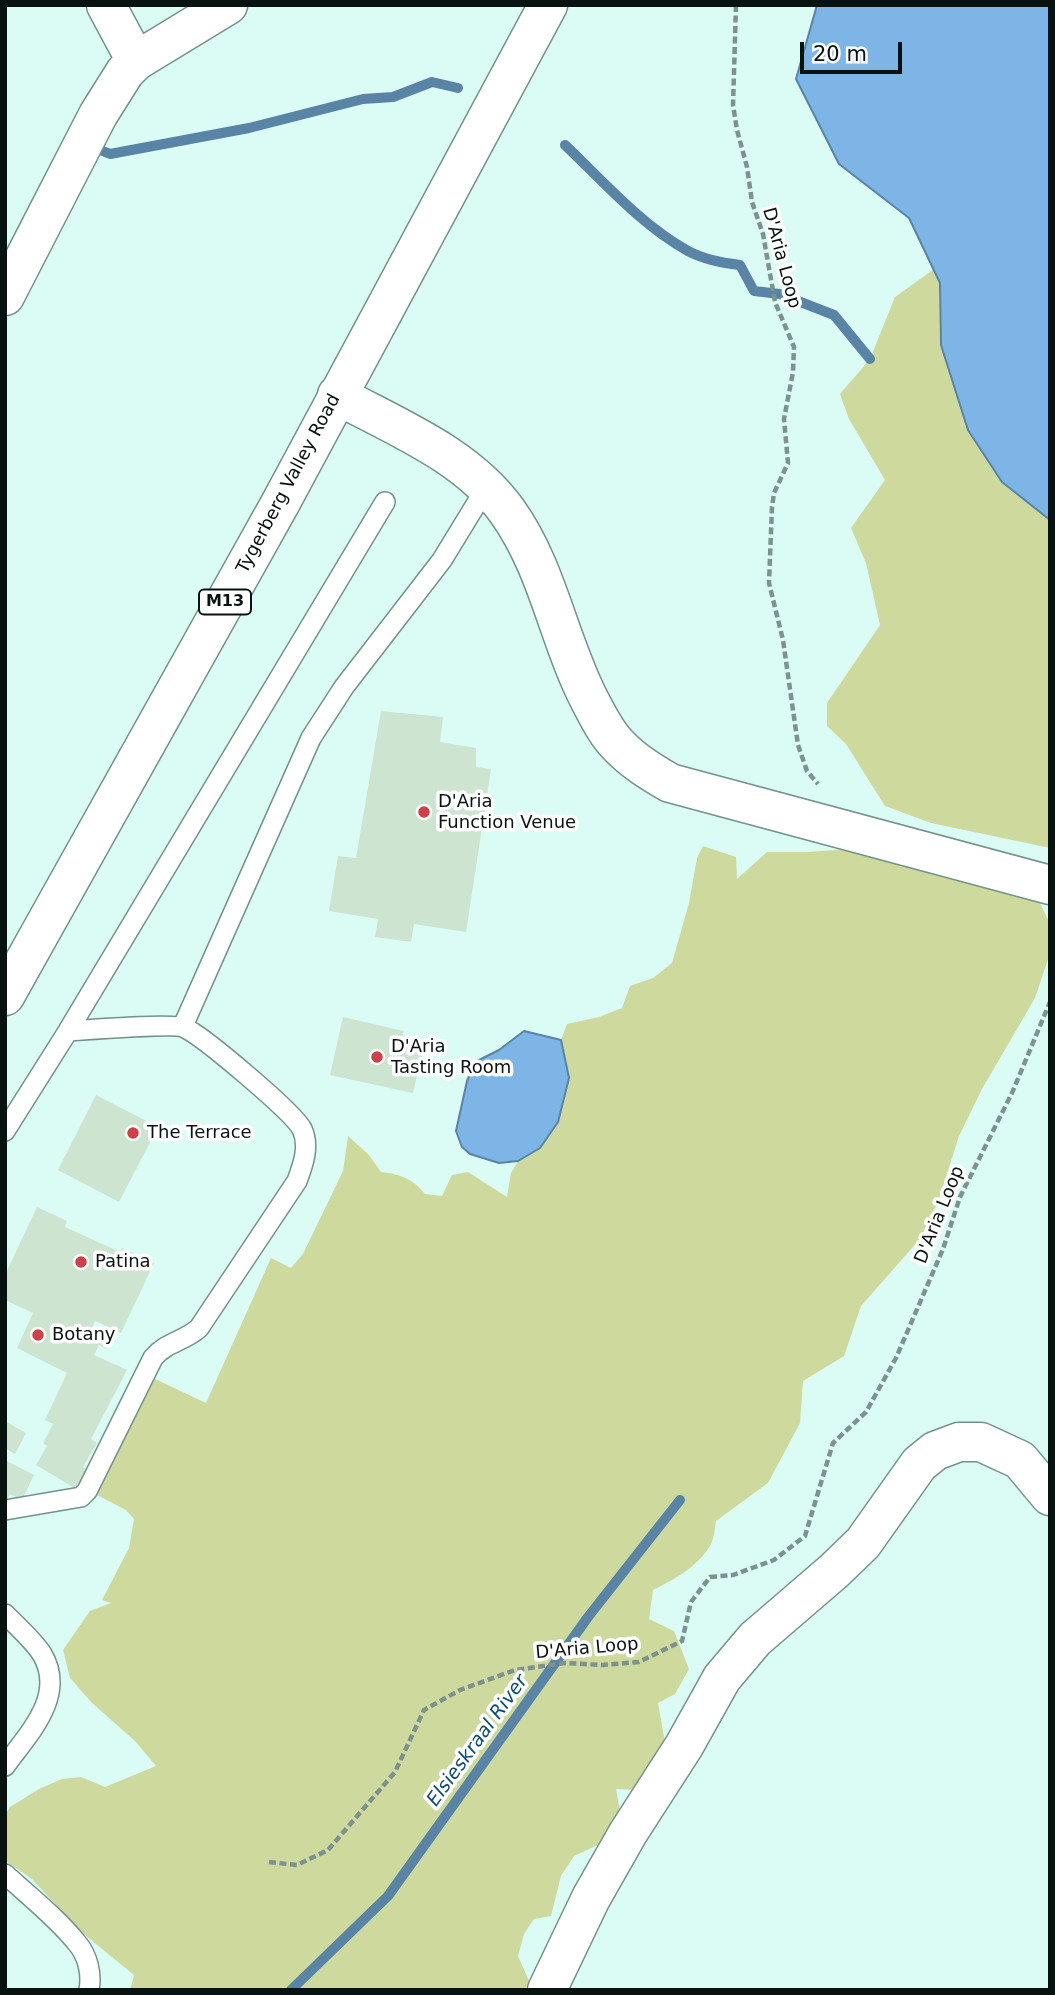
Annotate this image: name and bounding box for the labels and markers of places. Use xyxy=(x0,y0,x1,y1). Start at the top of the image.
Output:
place label: D'Aria Function Venue xyxy=(438,791,576,834)
marker: D'Aria Function Venue xyxy=(416,804,432,820)
place label: D'Aria Tasting Room xyxy=(391,1036,511,1078)
marker: D'Aria Tasting Room xyxy=(369,1049,385,1065)
place label: The Terrace xyxy=(147,1122,252,1144)
marker: The Terrace xyxy=(125,1125,141,1141)
place label: Patina xyxy=(95,1251,151,1273)
marker: Patina xyxy=(73,1254,89,1270)
place label: Botany xyxy=(52,1324,116,1346)
marker: Botany xyxy=(30,1327,46,1343)

